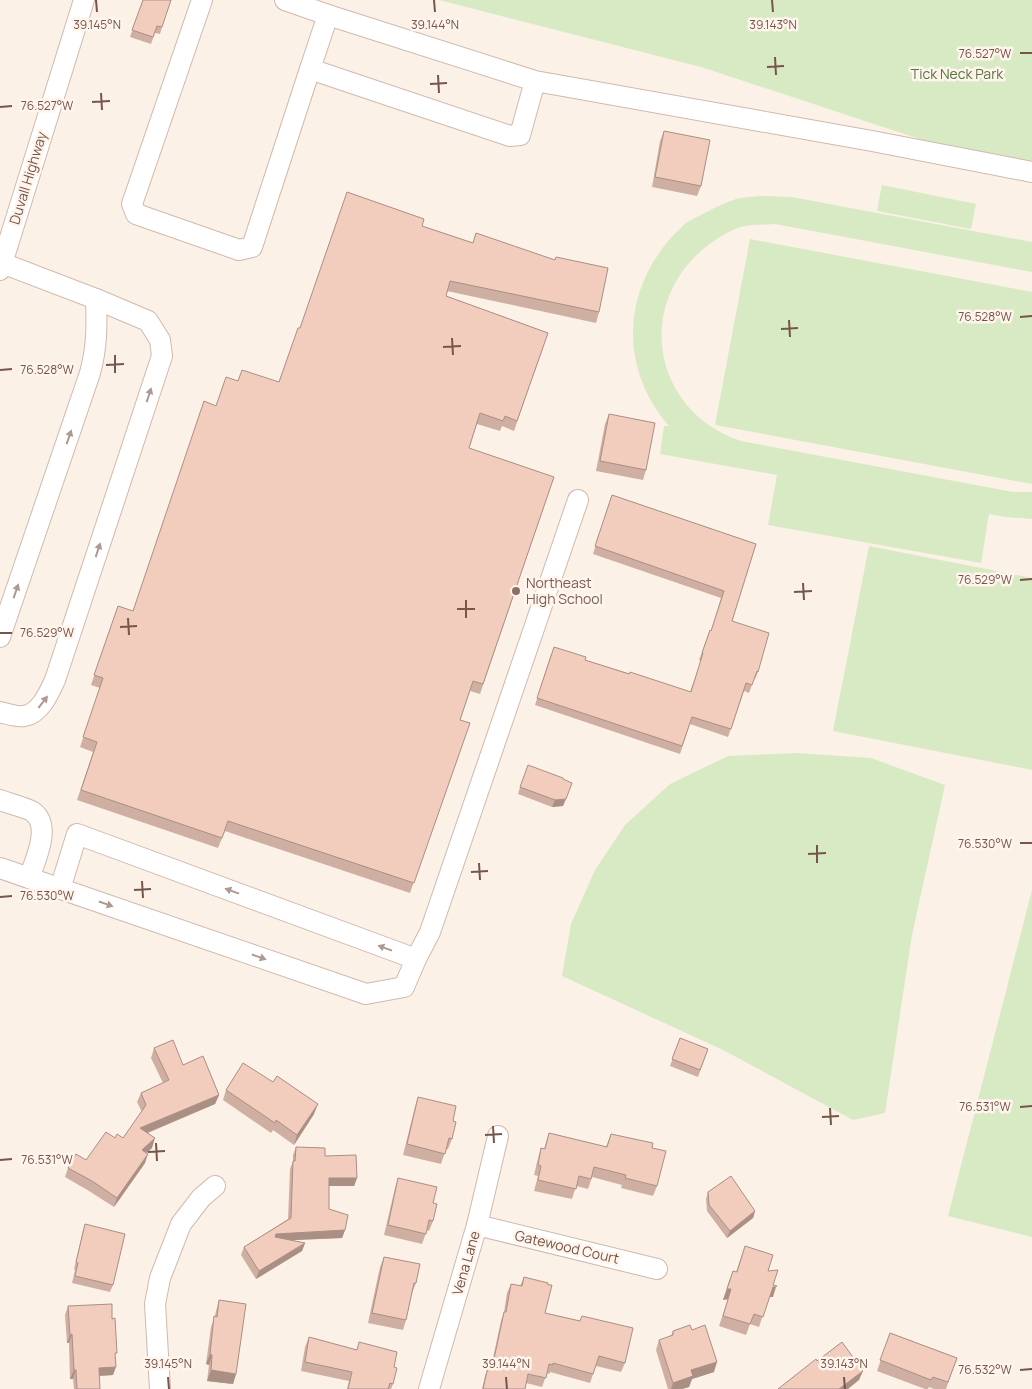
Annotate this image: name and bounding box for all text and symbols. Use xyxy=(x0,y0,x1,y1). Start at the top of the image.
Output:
text: 39.145°N xyxy=(73,16,121,33)
text: 39.144°N xyxy=(411,16,459,33)
text: 39.143°N xyxy=(749,16,797,33)
text: 76.527°W xyxy=(959,45,1012,62)
park label: Tick Neck Park xyxy=(911,64,1004,83)
text: 76.527°W xyxy=(21,97,74,114)
street label: Duvall Highway xyxy=(4,129,51,227)
text: 76.528°W xyxy=(958,308,1013,325)
text: 76.528°W xyxy=(20,361,75,378)
one-way arrow xyxy=(146,388,154,403)
one-way arrow xyxy=(65,430,73,445)
one-way arrow xyxy=(95,542,103,557)
text: 76.529°W xyxy=(958,571,1013,588)
place label: Northeast High School xyxy=(526,573,603,608)
one-way arrow xyxy=(12,583,20,598)
marker: Northeast High School xyxy=(510,585,522,597)
text: 76.529°W xyxy=(20,624,75,641)
one-way arrow xyxy=(38,695,48,709)
text: 76.530°W xyxy=(958,835,1013,852)
text: 76.530°W xyxy=(20,887,75,904)
one-way arrow xyxy=(224,887,239,895)
one-way arrow xyxy=(98,901,113,909)
one-way arrow xyxy=(377,944,392,951)
one-way arrow xyxy=(252,954,267,961)
text: 76.531°W xyxy=(959,1098,1011,1115)
text: 76.531°W xyxy=(21,1151,73,1168)
street label: Gatewood Court xyxy=(513,1225,621,1268)
street label: Vena Lane xyxy=(447,1229,484,1297)
text: 39.145°N xyxy=(144,1355,192,1372)
text: 39.144°N xyxy=(482,1355,530,1372)
text: 39.143°N xyxy=(820,1355,868,1372)
text: 76.532°W xyxy=(958,1361,1013,1378)

